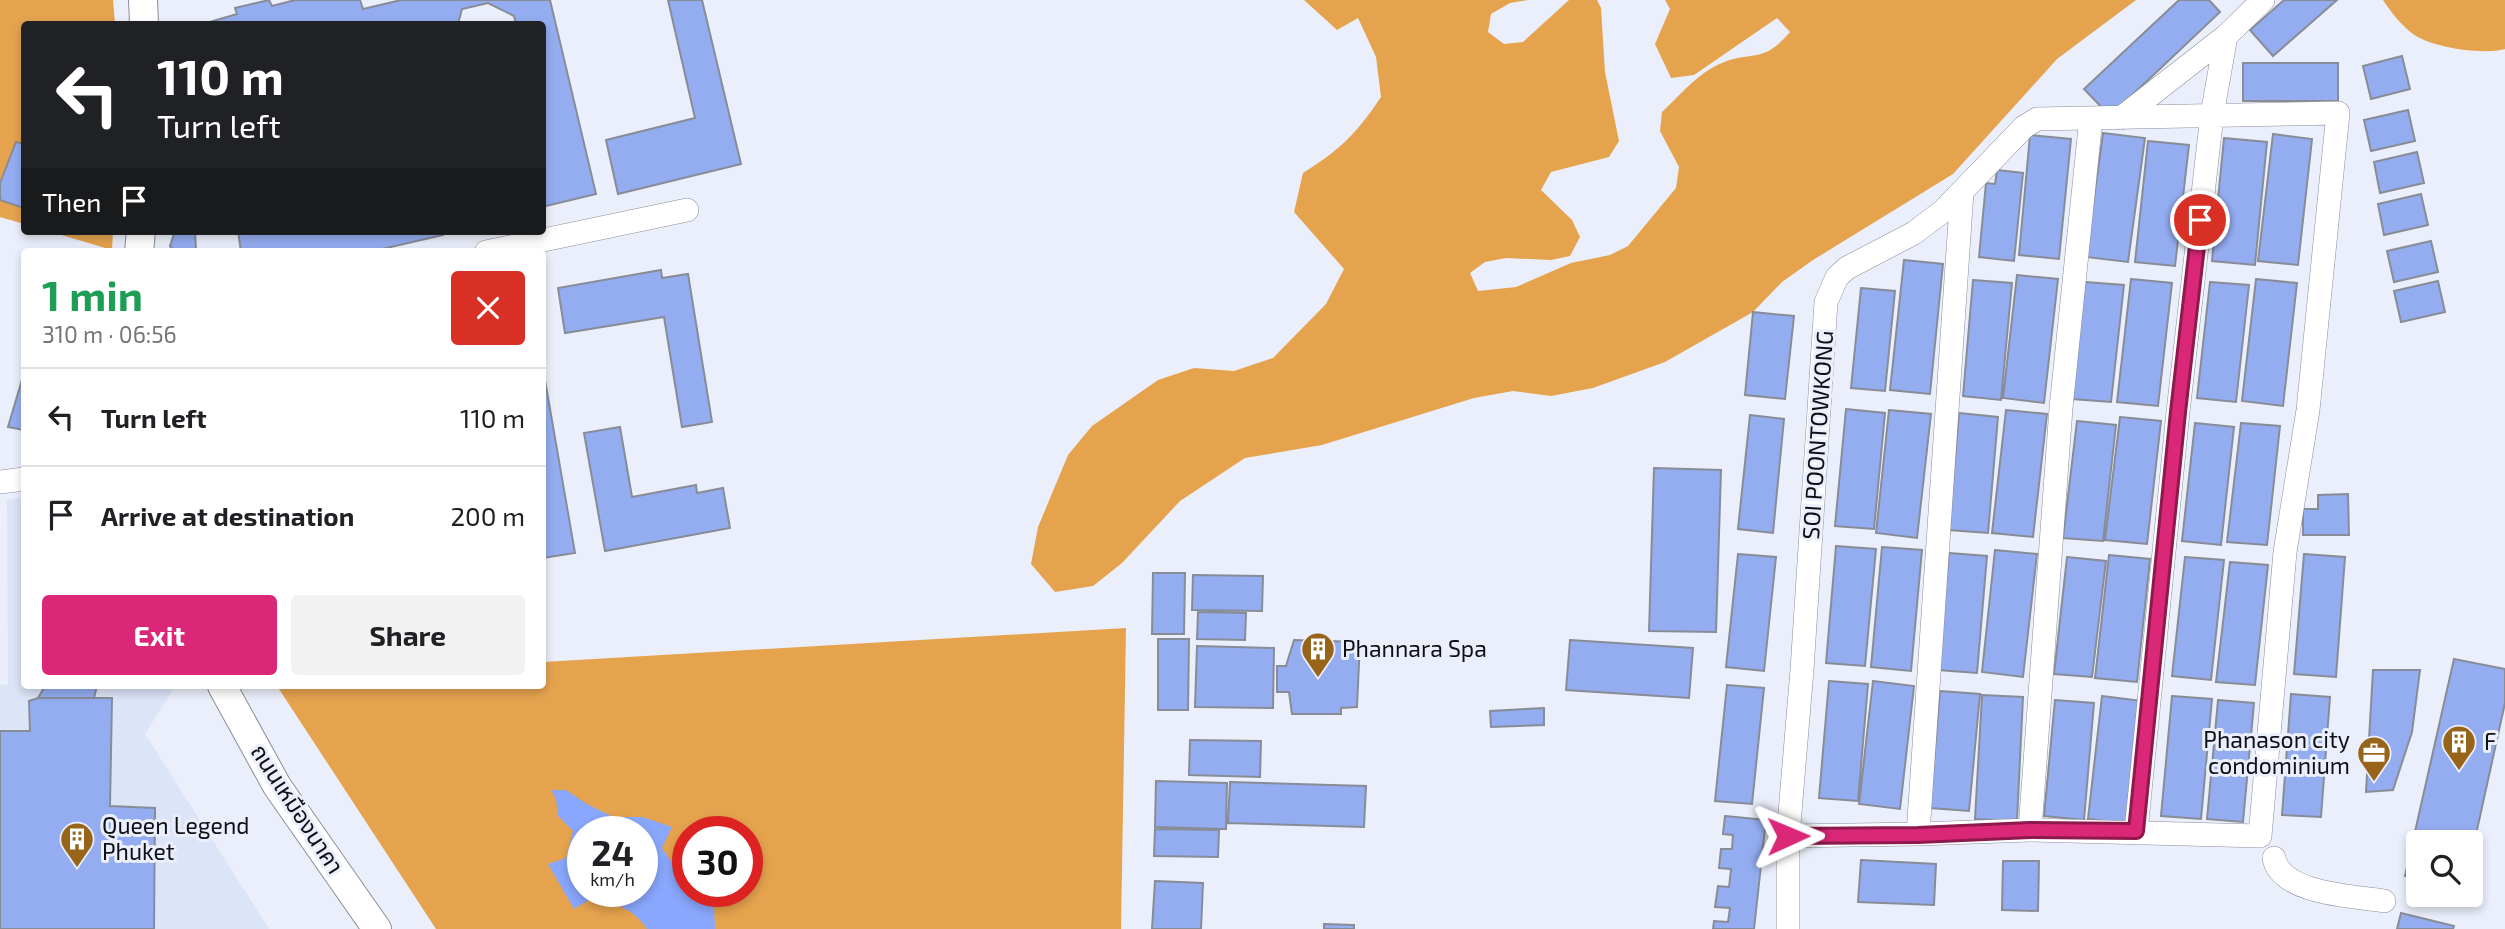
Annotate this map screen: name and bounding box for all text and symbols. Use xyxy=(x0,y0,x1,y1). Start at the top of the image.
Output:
text: 110 m xyxy=(157,46,284,105)
icon: left xyxy=(42,49,133,140)
text: Turn left xyxy=(157,106,281,144)
icon: arrive xyxy=(115,182,153,220)
text: Then xyxy=(42,186,101,217)
pin xyxy=(2170,190,2230,250)
icon: arrive xyxy=(2181,201,2219,239)
text: 1 min xyxy=(42,269,143,319)
button: close xyxy=(451,271,525,345)
text: 310 m · 06:56 xyxy=(42,320,177,348)
street label: SOI POONTOWKONG xyxy=(1796,330,1838,540)
icon: left xyxy=(42,398,80,436)
text: Turn left xyxy=(101,402,207,433)
text: 110 m xyxy=(460,402,525,433)
icon: arrive xyxy=(42,496,80,534)
text: Arrive at destination xyxy=(101,500,354,531)
text: 200 m xyxy=(450,500,525,531)
button: Exit xyxy=(42,595,277,675)
button: Share xyxy=(291,595,525,675)
building icon: Phannara Spa xyxy=(1299,630,1337,679)
place label: Phannara Spa xyxy=(1342,634,1487,662)
building icon: F xyxy=(2440,723,2478,772)
place label: Phanason city condominium xyxy=(2203,725,2350,779)
place label: F xyxy=(2484,727,2496,755)
office icon: Phanason city condominium xyxy=(2355,734,2393,783)
street label: ถนนเหมืองนาคา xyxy=(246,738,350,879)
position arrow xyxy=(1751,799,1825,873)
place label: Queen Legend Phuket xyxy=(102,811,249,865)
speed limit sign: 30 xyxy=(672,816,763,907)
building icon: Queen Legend Phuket xyxy=(58,820,96,869)
map controls xyxy=(2406,830,2483,907)
button: search xyxy=(2406,830,2483,907)
text: 24 xyxy=(591,831,634,873)
text: km/h xyxy=(590,868,635,890)

